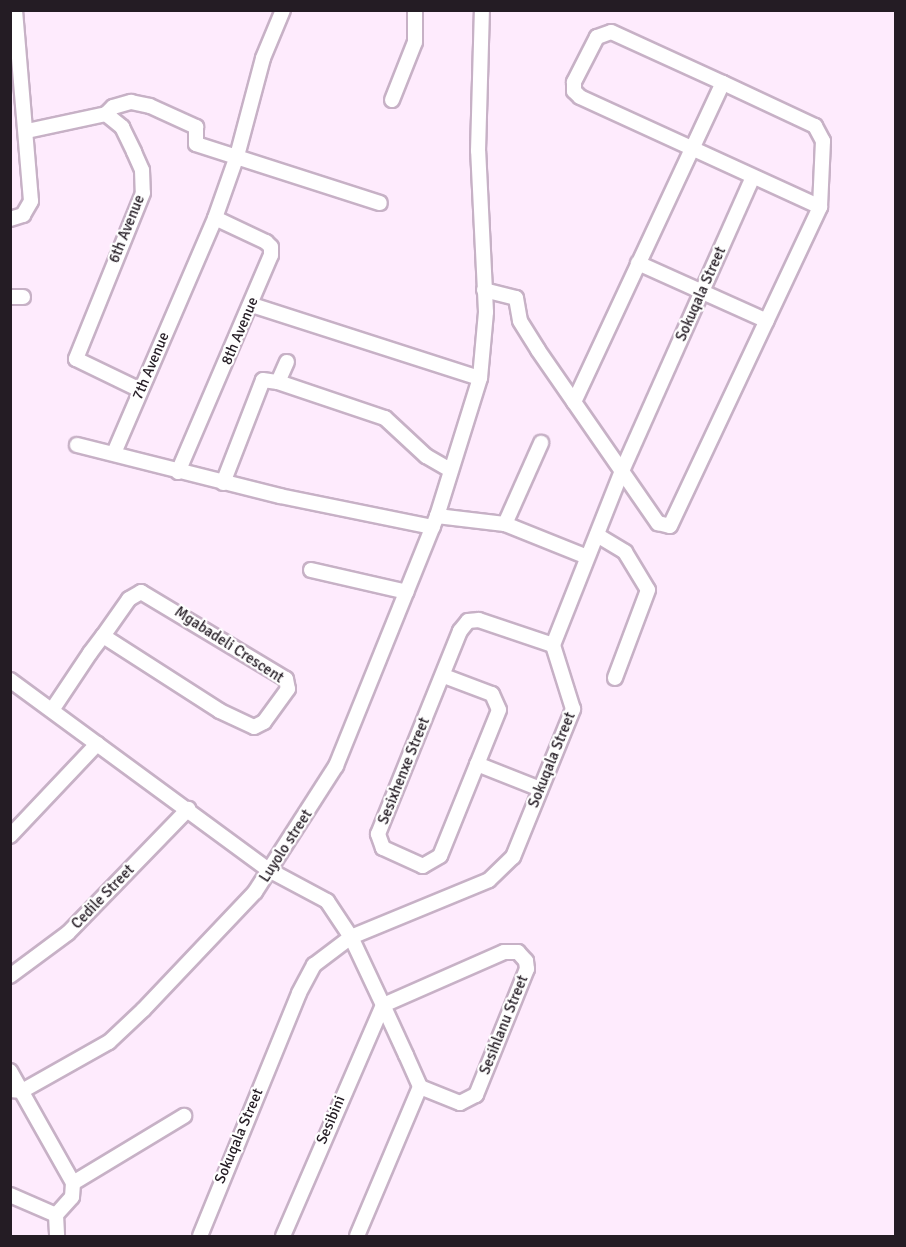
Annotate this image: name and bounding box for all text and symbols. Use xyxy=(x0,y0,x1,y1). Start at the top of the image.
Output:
street label: 6th Avenue xyxy=(105,192,149,266)
street label: Sokuqala Street xyxy=(672,244,730,344)
street label: 8th Avenue xyxy=(218,294,262,368)
street label: 7th Avenue xyxy=(129,329,173,403)
street label: Mgabadeli Crescent xyxy=(171,603,287,687)
street label: Sokuqala Street xyxy=(525,710,579,810)
street label: Sesixhenxe Street xyxy=(374,715,434,827)
street label: Luyolo street xyxy=(256,806,316,886)
street label: Cedile Street xyxy=(68,861,138,933)
street label: Sesihlanu Street xyxy=(476,973,532,1077)
street label: Sokuqala Street xyxy=(211,1086,267,1186)
street label: Sesibini xyxy=(313,1093,349,1147)

